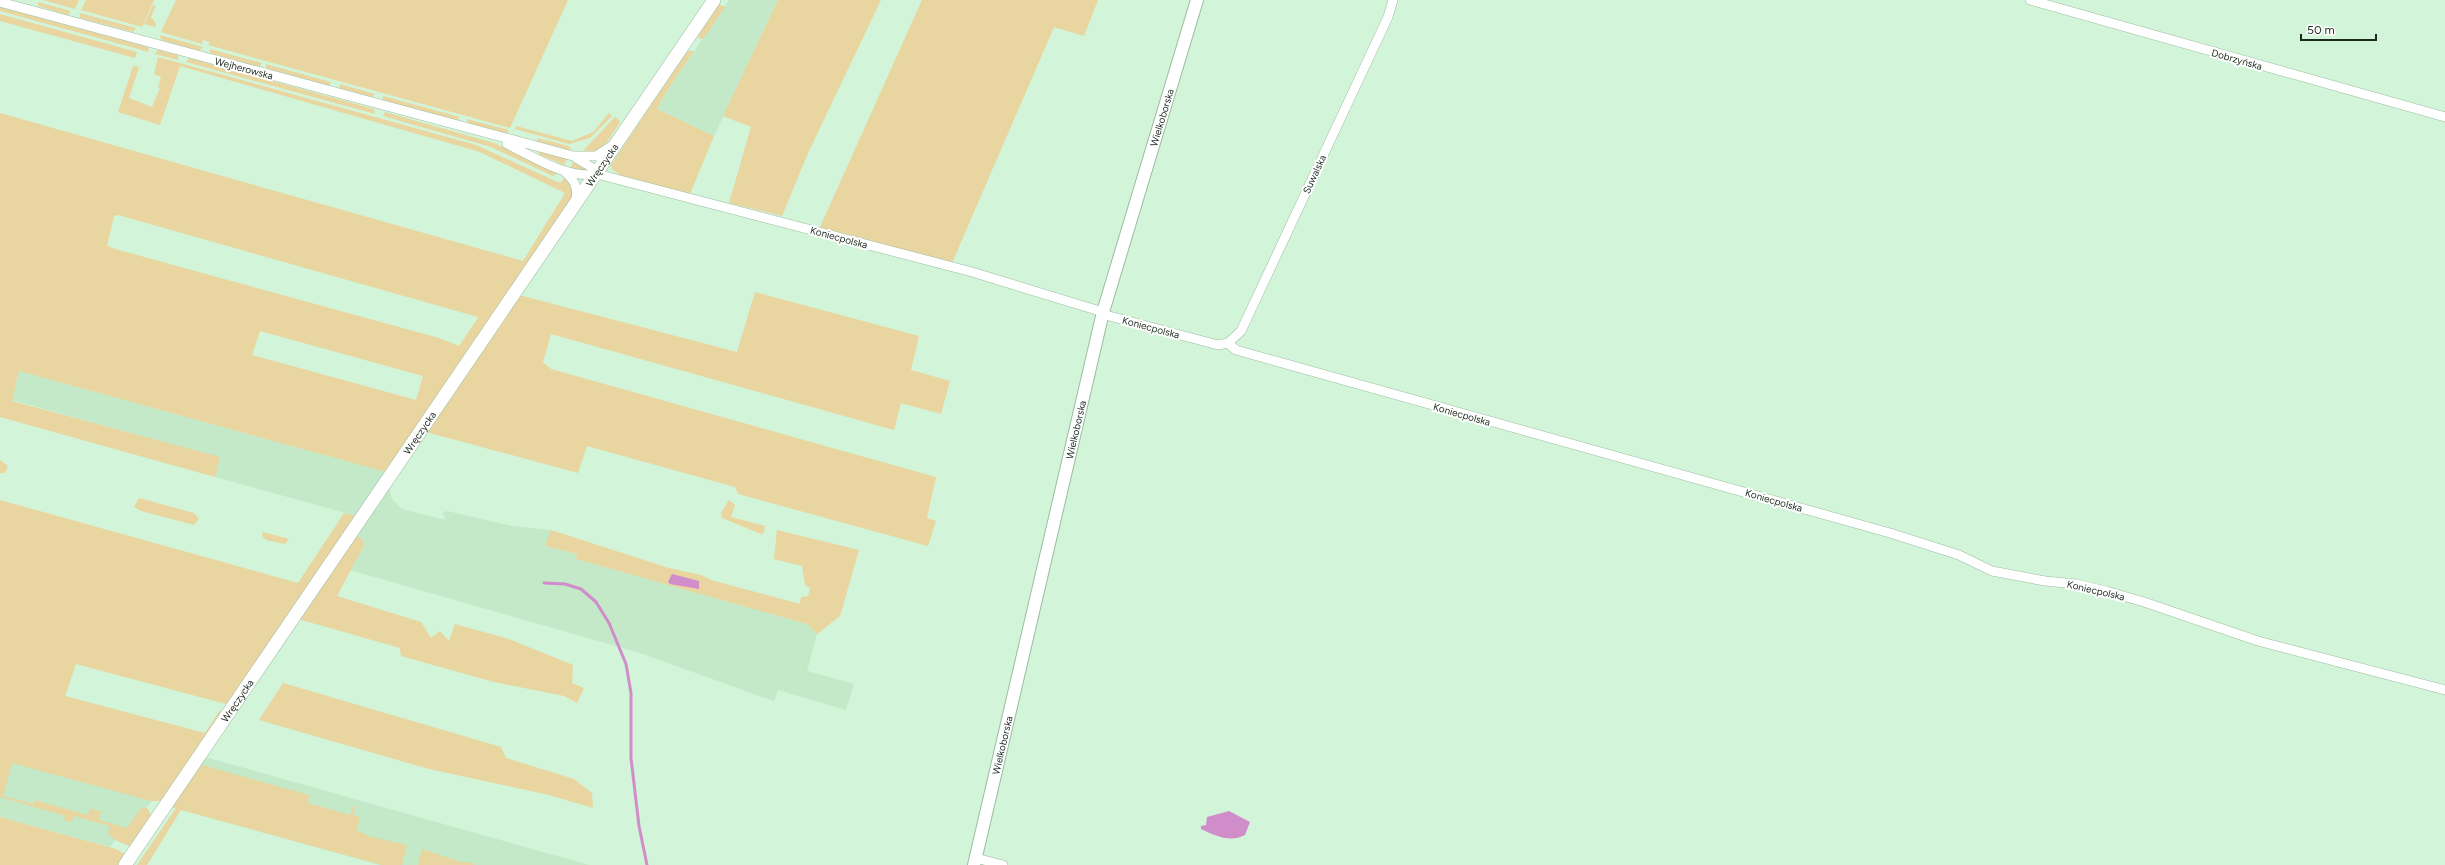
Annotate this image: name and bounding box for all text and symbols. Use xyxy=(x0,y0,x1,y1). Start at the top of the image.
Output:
scale bar xyxy=(2301,16,2376,42)
text: 50 m xyxy=(2307,23,2335,37)
street label: Dobrzyńska xyxy=(2210,46,2264,73)
street label: Wejherowska xyxy=(213,54,274,82)
street label: Wielkoborska xyxy=(1147,87,1177,148)
street label: Wręczycka xyxy=(583,141,621,189)
street label: Suwalska xyxy=(1300,153,1329,196)
street label: Koniecpolska xyxy=(809,224,869,251)
street label: Koniecpolska xyxy=(1121,314,1181,341)
street label: Wielkoborska xyxy=(1063,399,1089,460)
street label: Koniecpolska xyxy=(1432,400,1492,429)
street label: Wręczycka xyxy=(401,409,439,457)
street label: Koniecpolska xyxy=(1744,486,1804,515)
street label: Koniecpolska xyxy=(2066,578,2126,603)
street label: Wręczycka xyxy=(218,677,257,725)
street label: Wielkoborska xyxy=(989,715,1016,776)

